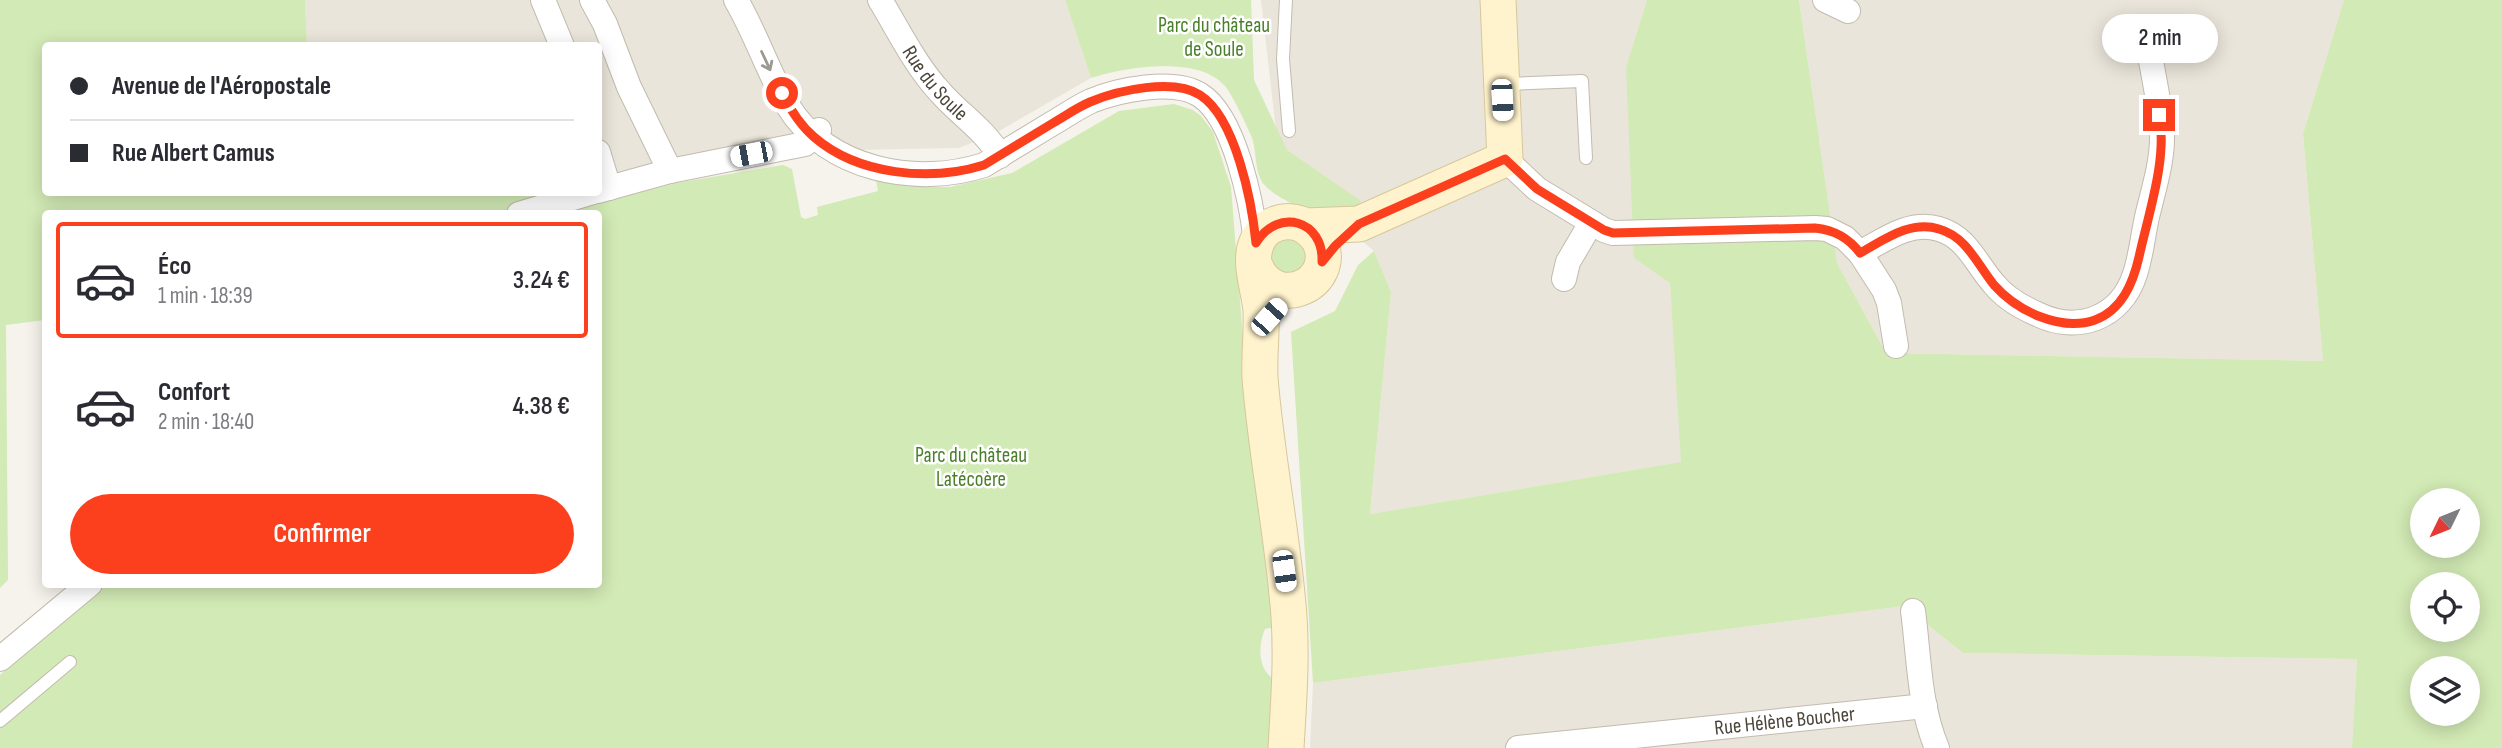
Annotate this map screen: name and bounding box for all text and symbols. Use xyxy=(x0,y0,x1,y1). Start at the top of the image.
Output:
park label: Parc du château de Soule xyxy=(1158,13,1270,62)
callout: 2 min xyxy=(2101,13,2217,62)
text: 2 min xyxy=(2138,24,2182,52)
street label: Rue du Soule xyxy=(897,41,973,126)
one-way arrow xyxy=(760,51,773,72)
text: Avenue de l'Aéropostale xyxy=(112,71,331,102)
route start xyxy=(766,77,798,109)
car xyxy=(1491,78,1514,122)
route end xyxy=(2143,99,2175,131)
text: Rue Albert Camus xyxy=(112,138,275,169)
car xyxy=(729,140,774,168)
icon: car xyxy=(74,249,137,312)
text: Éco xyxy=(158,251,191,282)
text: 3.24 € xyxy=(513,265,570,296)
text: 1 min · 18:39 xyxy=(158,282,253,310)
car xyxy=(1248,294,1291,340)
icon: car xyxy=(74,375,137,438)
text: Confort xyxy=(158,377,230,408)
text: 4.38 € xyxy=(512,391,570,422)
text: 2 min · 18:40 xyxy=(158,408,254,436)
park label: Parc du château Latécoère xyxy=(915,443,1027,492)
north arrow xyxy=(2410,488,2480,558)
map controls xyxy=(2410,488,2480,726)
button: Confirmer xyxy=(70,494,574,574)
car xyxy=(1271,549,1298,593)
button: locate xyxy=(2410,572,2480,642)
button: layers xyxy=(2410,656,2480,726)
street label: Rue Hélène Boucher xyxy=(1713,701,1856,741)

